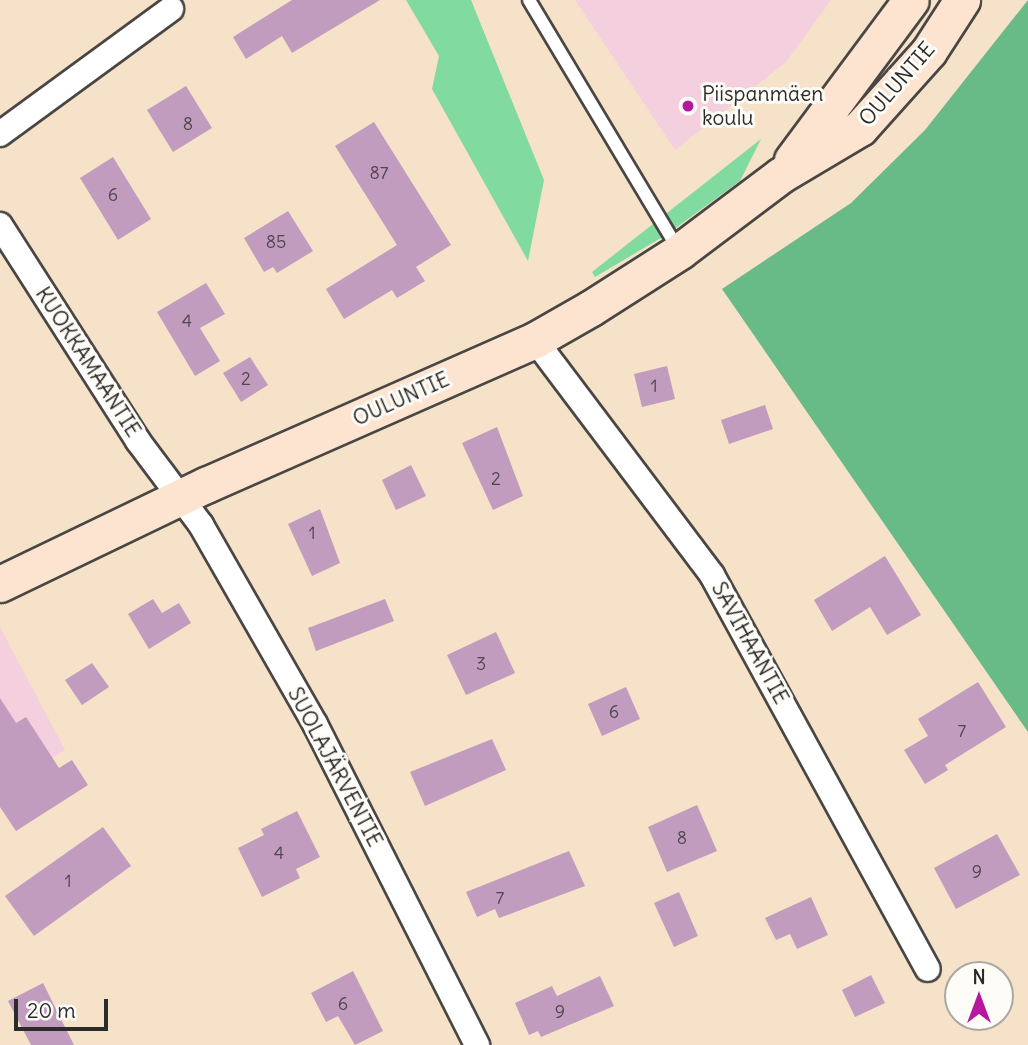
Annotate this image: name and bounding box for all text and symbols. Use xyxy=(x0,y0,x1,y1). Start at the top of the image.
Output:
street label: OULUNTIE xyxy=(854,37,940,131)
place label: Piispanmäen koulu xyxy=(702,81,823,131)
marker: Piispanmäen koulu xyxy=(680,98,696,114)
house number: 8 xyxy=(183,113,193,135)
house number: 87 xyxy=(369,162,389,184)
house number: 6 xyxy=(108,184,118,206)
house number: 85 xyxy=(266,231,286,253)
street label: KUOKKAMAANTIE xyxy=(30,282,146,442)
house number: 4 xyxy=(182,310,192,332)
street label: OULUNTIE xyxy=(349,367,453,431)
house number: 2 xyxy=(241,368,251,390)
house number: 1 xyxy=(650,375,658,397)
house number: 2 xyxy=(491,468,501,490)
house number: 1 xyxy=(308,522,316,544)
street label: SAVIHAANTIE xyxy=(706,577,794,709)
house number: 3 xyxy=(476,653,486,675)
street label: SUOLAJÄRVENTIE xyxy=(282,683,388,851)
house number: 6 xyxy=(609,701,619,723)
house number: 7 xyxy=(958,720,966,742)
house number: 8 xyxy=(677,827,687,849)
house number: 4 xyxy=(274,842,284,864)
house number: 9 xyxy=(972,861,982,883)
house number: 1 xyxy=(64,870,72,892)
house number: 7 xyxy=(496,887,504,909)
north arrow xyxy=(944,961,1014,1031)
text: N xyxy=(972,965,986,989)
scale bar xyxy=(18,986,112,1030)
house number: 6 xyxy=(338,993,348,1015)
text: 20 m xyxy=(27,997,76,1024)
house number: 9 xyxy=(555,1001,565,1023)

